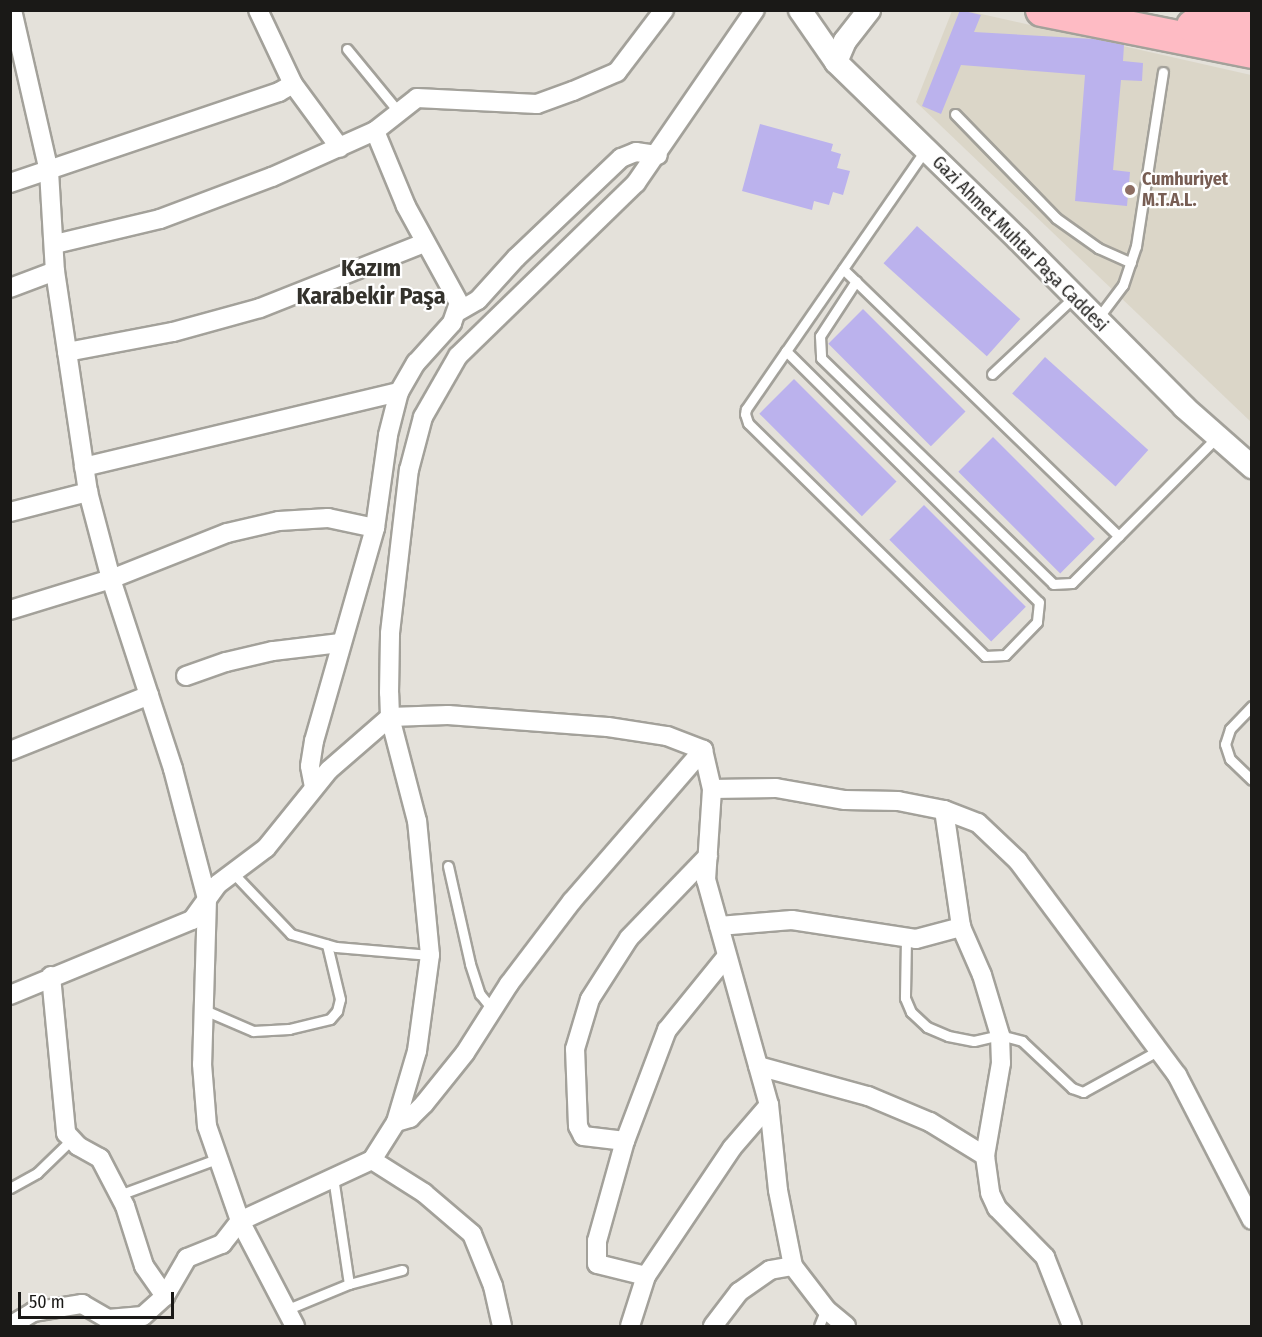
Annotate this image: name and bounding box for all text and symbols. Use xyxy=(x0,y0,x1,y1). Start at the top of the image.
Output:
street label: Gazi Ahmet Muhtar Paşa Caddesi xyxy=(928,152,1112,336)
place label: Cumhuriyet M.T.A.L. xyxy=(1142,169,1228,212)
marker: Cumhuriyet M.T.A.L. xyxy=(1123,183,1137,197)
district label: Kazım Karabekir Paşa xyxy=(296,255,446,311)
scale bar xyxy=(21,1280,177,1318)
text: 50 m xyxy=(29,1291,65,1313)

